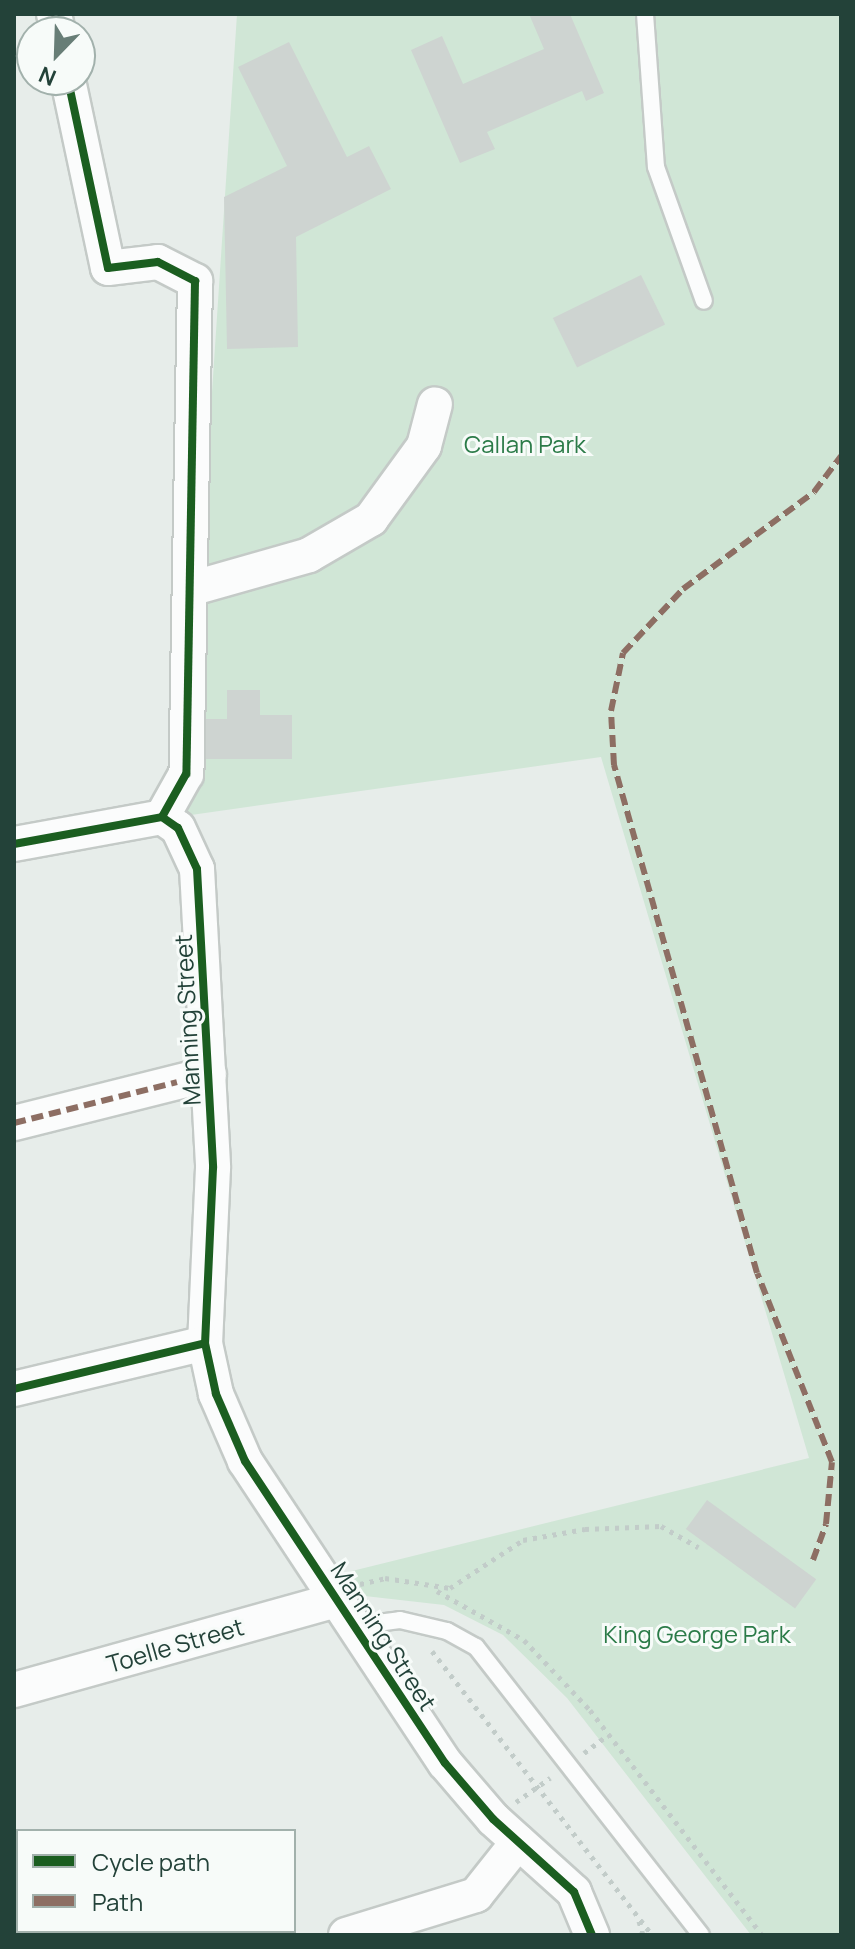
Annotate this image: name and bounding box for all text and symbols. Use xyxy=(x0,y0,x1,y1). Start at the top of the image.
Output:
north arrow xyxy=(16,16,96,96)
text: N xyxy=(34,59,61,93)
park label: Callan Park xyxy=(464,430,586,458)
street label: Manning Street xyxy=(168,934,206,1106)
street label: Manning Street xyxy=(325,1556,443,1716)
street label: Toelle Street xyxy=(103,1612,247,1678)
park label: King George Park xyxy=(603,1620,791,1648)
legend xyxy=(16,1829,296,1933)
text: Cycle path xyxy=(92,1845,210,1878)
text: Path xyxy=(92,1885,143,1918)

